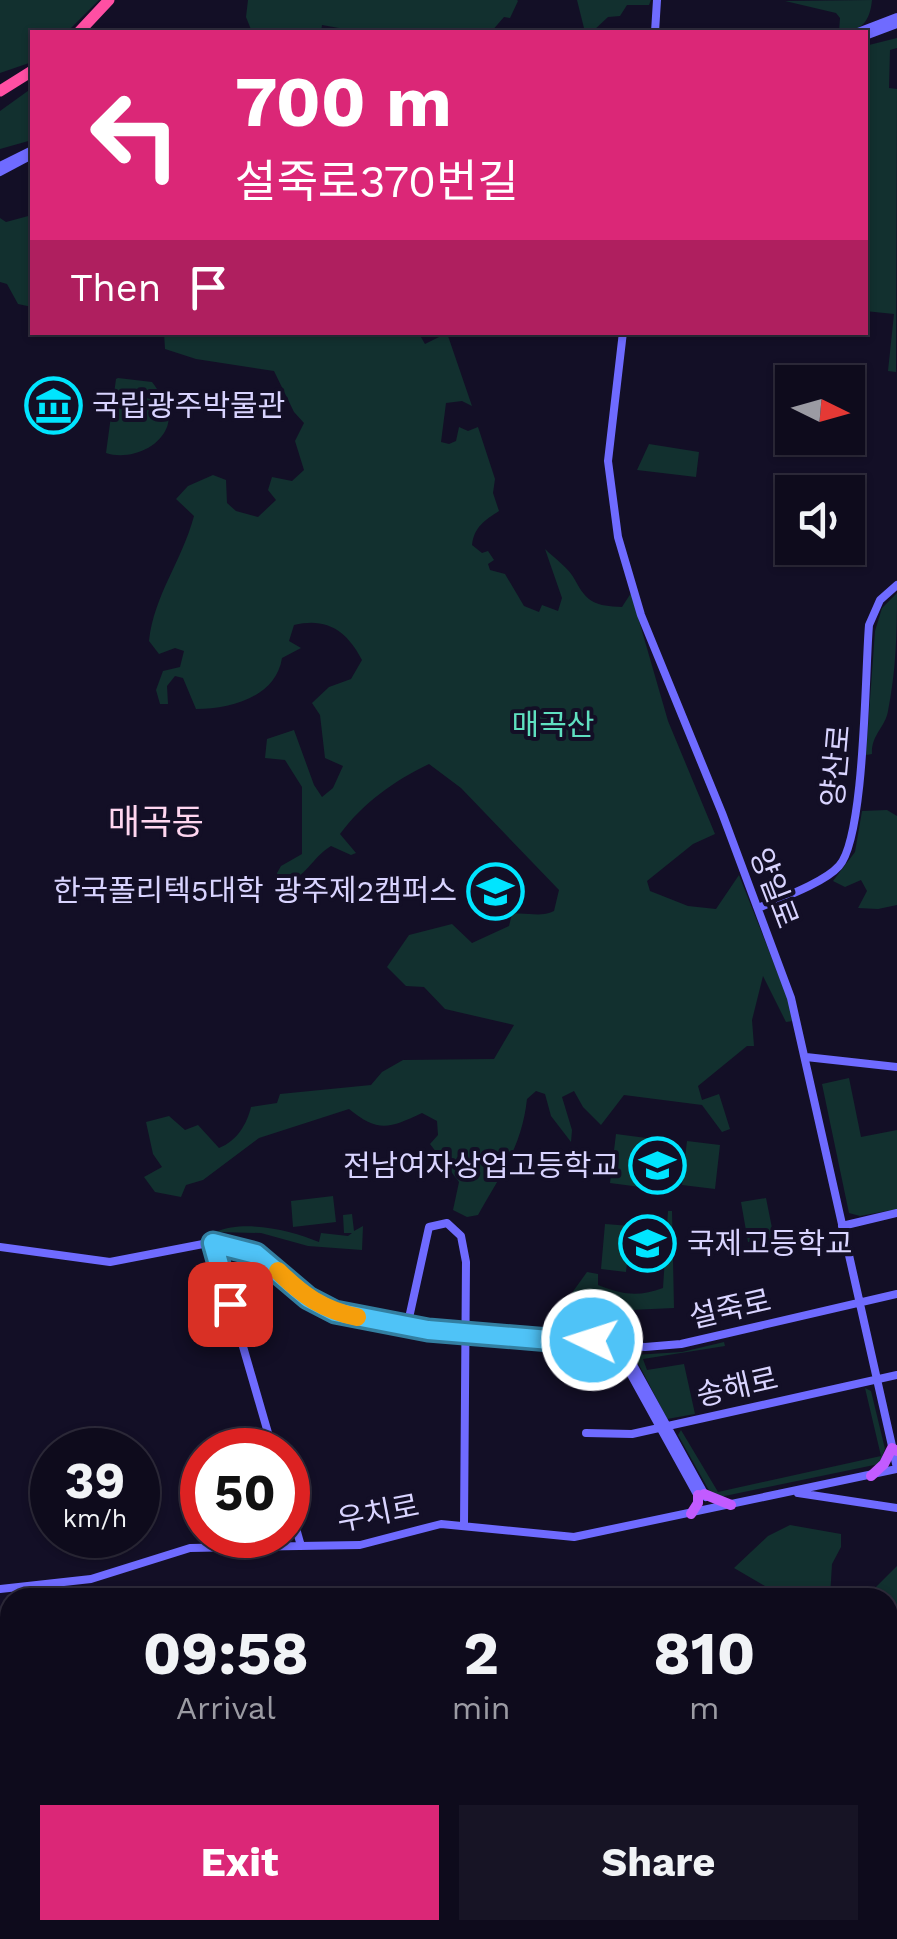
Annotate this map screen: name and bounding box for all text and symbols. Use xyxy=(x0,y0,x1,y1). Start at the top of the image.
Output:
text: 700 m xyxy=(235,61,452,143)
icon: left xyxy=(70,70,200,200)
text: 설죽로370번길 xyxy=(235,155,519,208)
icon: arrive xyxy=(181,260,236,315)
text: Then xyxy=(70,266,161,310)
north arrow xyxy=(775,365,865,455)
map controls xyxy=(775,365,865,565)
museum icon: 국립광주박물관 xyxy=(23,376,83,436)
place label: 국립광주박물관 xyxy=(92,388,285,423)
button: sound xyxy=(775,475,865,565)
park label: 매곡산 xyxy=(512,707,594,742)
street label: 양산로 xyxy=(814,723,857,809)
district label: 매곡동 xyxy=(108,801,204,843)
street label: 양일로 xyxy=(743,843,806,933)
school or university icon: 한국폴리텍5대학 광주제2캠퍼스 xyxy=(466,861,526,921)
place label: 한국폴리텍5대학 광주제2캠퍼스 xyxy=(53,873,457,908)
school or university icon: 전남여자상업고등학교 xyxy=(628,1136,688,1196)
place label: 전남여자상업고등학교 xyxy=(343,1148,619,1183)
school or university icon: 국제고등학교 xyxy=(618,1214,678,1274)
place label: 국제고등학교 xyxy=(687,1226,853,1261)
pin xyxy=(188,1262,273,1347)
icon: arrive xyxy=(203,1277,258,1332)
street label: 설죽로 xyxy=(686,1282,774,1335)
position arrow xyxy=(540,1288,644,1392)
street label: 송해로 xyxy=(693,1360,781,1413)
speed limit sign: 50 xyxy=(180,1428,310,1558)
text: 39 xyxy=(65,1451,125,1510)
street label: 우치로 xyxy=(334,1487,422,1538)
text: km/h xyxy=(63,1504,127,1533)
text: 09:58 xyxy=(143,1618,309,1689)
text: 2 xyxy=(463,1618,499,1689)
text: 810 xyxy=(653,1618,755,1689)
text: Arrival xyxy=(176,1689,276,1727)
text: min xyxy=(452,1689,511,1727)
text: m xyxy=(689,1689,719,1727)
button: Exit xyxy=(40,1805,439,1920)
button: Share xyxy=(459,1805,858,1920)

